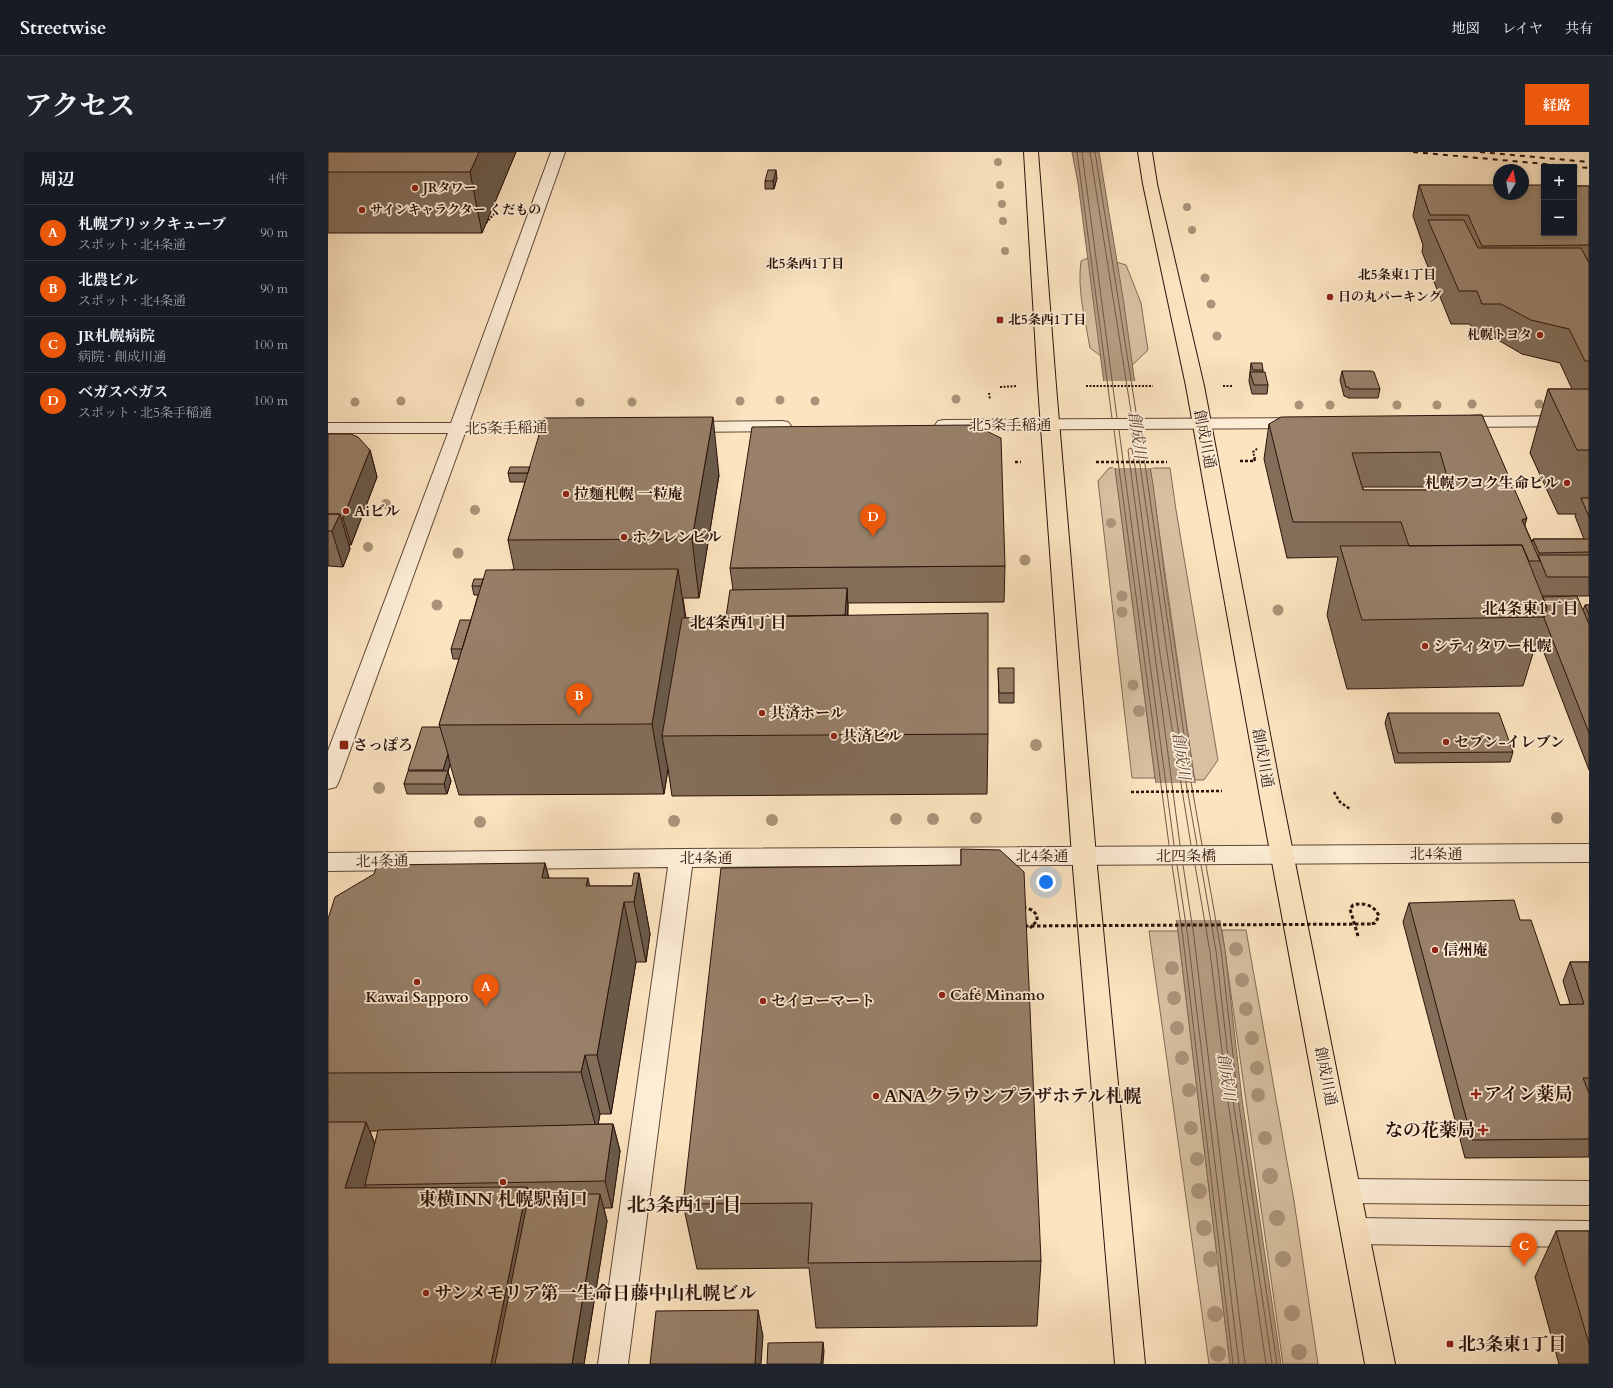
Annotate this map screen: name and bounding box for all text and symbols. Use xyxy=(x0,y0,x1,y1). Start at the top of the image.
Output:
text: Streetwise xyxy=(20,15,107,41)
text: 地図 xyxy=(1452,19,1480,38)
text: レイヤ xyxy=(1502,19,1543,38)
text: 共有 xyxy=(1565,19,1593,38)
button: 経路 xyxy=(1525,84,1589,125)
text: アクセス xyxy=(24,87,135,125)
north arrow xyxy=(1493,164,1529,200)
map controls xyxy=(1541,164,1577,236)
button: + xyxy=(1541,164,1577,200)
text: 周辺 xyxy=(40,168,74,191)
text: 4件 xyxy=(268,170,288,188)
place label: JRタワー xyxy=(421,179,477,197)
marker: JRタワー xyxy=(410,183,420,193)
button: − xyxy=(1541,200,1577,236)
place label: サインキャラクター くだもの xyxy=(370,201,541,219)
marker: サインキャラクター くだもの xyxy=(357,205,367,215)
text: 札幌ブリックキューブ xyxy=(78,214,226,234)
text: A xyxy=(48,224,58,242)
text: 90 m xyxy=(260,224,288,242)
text: スポット · 北4条通 xyxy=(78,236,186,254)
district label: 北5条西1丁目 xyxy=(766,255,844,273)
district label: 北5条東1丁目 xyxy=(1358,266,1436,284)
text: 北農ビル xyxy=(78,270,138,290)
text: B xyxy=(48,280,58,298)
text: 90 m xyxy=(260,280,288,298)
place label: 日の丸パーキング xyxy=(1338,288,1442,306)
text: スポット · 北4条通 xyxy=(78,292,186,310)
marker: 日の丸パーキング xyxy=(1325,292,1335,302)
place label: 北5条西1丁目 xyxy=(1008,311,1086,329)
marker: 北5条西1丁目 xyxy=(995,315,1005,325)
text: JR札幌病院 xyxy=(78,326,155,346)
place label: 札幌トヨタ xyxy=(1467,326,1532,344)
marker: 札幌トヨタ xyxy=(1535,330,1545,340)
text: C xyxy=(48,336,58,354)
text: 100 m xyxy=(254,336,288,354)
text: 病院 · 創成川通 xyxy=(78,348,166,366)
text: ベガスベガス xyxy=(78,382,168,402)
text: D xyxy=(47,392,59,410)
text: 100 m xyxy=(254,392,288,410)
text: スポット · 北5条手稲通 xyxy=(78,404,212,422)
street label: 創成川通 xyxy=(1189,408,1221,470)
water label: 創成川 xyxy=(1123,410,1152,462)
street label: 北5条手稲通 xyxy=(969,415,1051,435)
street label: 北5条手稲通 xyxy=(464,417,548,439)
place label: 札幌フコク生命ビル xyxy=(1425,473,1559,493)
marker: 札幌フコク生命ビル xyxy=(1562,478,1572,488)
place label: 拉麵札幌 一粒庵 xyxy=(574,484,683,504)
marker: 拉麵札幌 一粒庵 xyxy=(561,489,571,499)
place label: Aiビル xyxy=(354,501,400,521)
pin: D xyxy=(860,504,886,537)
marker: Aiビル xyxy=(341,506,351,516)
place label: ホクレンビル xyxy=(632,527,722,547)
marker: ホクレンビル xyxy=(619,532,629,542)
district label: 北4条東1丁目 xyxy=(1482,598,1578,620)
district label: 北4条西1丁目 xyxy=(690,612,786,634)
place label: シティタワー札幌 xyxy=(1433,636,1552,656)
marker: シティタワー札幌 xyxy=(1420,641,1430,651)
pin: B xyxy=(566,683,592,716)
place label: 共済ホール xyxy=(770,703,845,723)
marker: 共済ホール xyxy=(757,708,767,718)
place label: 共済ビル xyxy=(842,726,902,746)
street label: 創成川通 xyxy=(1248,727,1278,789)
marker: 共済ビル xyxy=(829,731,839,741)
water label: 創成川 xyxy=(1167,731,1196,783)
place label: セブン-イレブン xyxy=(1454,732,1565,752)
place label: さっぽろ xyxy=(353,735,413,755)
marker: セブン-イレブン xyxy=(1441,737,1451,747)
marker: さっぽろ xyxy=(338,739,350,751)
street label: 北4条通 xyxy=(1410,844,1462,864)
street label: 北4条通 xyxy=(1016,846,1068,866)
street label: 北四条橋 xyxy=(1156,846,1216,866)
street label: 北4条通 xyxy=(680,848,732,868)
street label: 北4条通 xyxy=(355,851,409,871)
your location xyxy=(1036,872,1056,892)
place label: 信州庵 xyxy=(1443,940,1488,960)
marker: 信州庵 xyxy=(1430,945,1440,955)
pin: A xyxy=(473,974,499,1007)
marker: Kawai Sapporo xyxy=(412,977,422,987)
place label: Café Minamo xyxy=(950,985,1045,1005)
place label: Kawai Sapporo xyxy=(365,987,469,1007)
marker: Café Minamo xyxy=(937,990,947,1000)
place label: セイコーマート xyxy=(771,991,875,1011)
marker: セイコーマート xyxy=(758,996,768,1006)
street label: 創成川通 xyxy=(1310,1045,1342,1107)
water label: 創成川 xyxy=(1212,1052,1241,1104)
place label: アイン薬局 xyxy=(1484,1082,1572,1107)
place label: ANAクラウンプラザホテル札幌 xyxy=(884,1084,1141,1109)
marker: アイン薬局 xyxy=(1471,1089,1481,1099)
marker: ANAクラウンプラザホテル札幌 xyxy=(871,1091,881,1101)
place label: なの花薬局 xyxy=(1385,1118,1475,1143)
marker: なの花薬局 xyxy=(1478,1125,1488,1135)
marker: 東横INN 札幌駅南口 xyxy=(498,1177,508,1187)
place label: 東横INN 札幌駅南口 xyxy=(418,1187,588,1212)
district label: 北3条西1丁目 xyxy=(627,1192,741,1218)
pin: C xyxy=(1511,1233,1537,1266)
place label: サンメモリア第一生命日藤中山札幌ビル xyxy=(434,1281,757,1306)
marker: サンメモリア第一生命日藤中山札幌ビル xyxy=(421,1288,431,1298)
place label: 北3条東1丁目 xyxy=(1458,1332,1566,1357)
marker: 北3条東1丁目 xyxy=(1445,1339,1455,1349)

